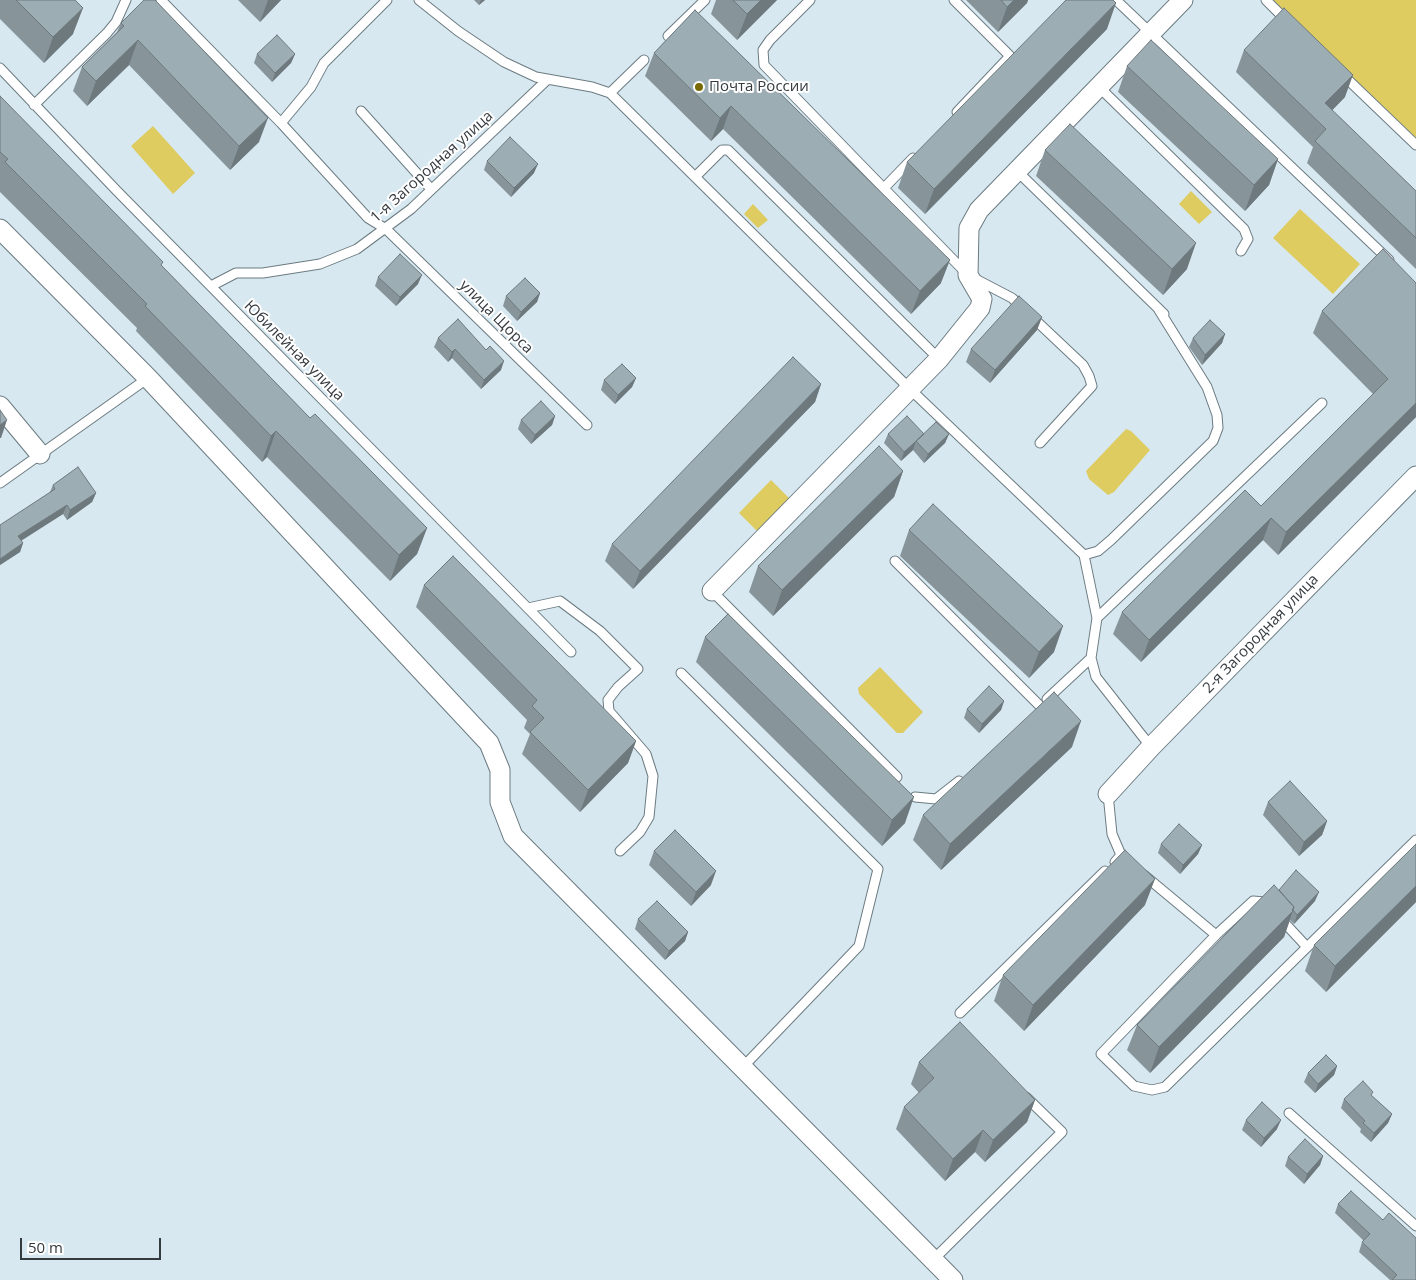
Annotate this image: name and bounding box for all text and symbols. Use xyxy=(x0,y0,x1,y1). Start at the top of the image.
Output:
place label: Почта России xyxy=(709,78,809,96)
marker: Почта России xyxy=(693,81,705,93)
street label: 1-я Загородная улица xyxy=(367,107,497,227)
street label: улица Щорса xyxy=(456,277,536,357)
street label: Юбилейная улица xyxy=(240,297,348,405)
street label: 2-я Загородная улица xyxy=(1200,571,1322,697)
scale bar xyxy=(22,1228,164,1260)
text: 50 m xyxy=(28,1237,63,1257)

